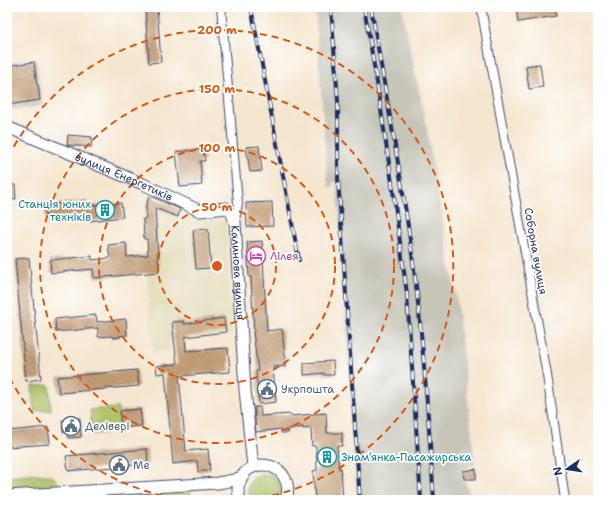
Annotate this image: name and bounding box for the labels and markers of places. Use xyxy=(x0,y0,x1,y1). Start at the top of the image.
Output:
place label: Станція юних техніків xyxy=(18,197,91,225)
building icon: Станція юних техніків xyxy=(94,199,116,221)
hotel icon: Лілея xyxy=(245,245,267,267)
place label: Лілея xyxy=(270,249,298,264)
centre of rings xyxy=(210,259,224,273)
public building icon: Укрпошта xyxy=(256,378,278,400)
place label: Укрпошта xyxy=(281,382,334,397)
public building icon: Делівері xyxy=(60,415,82,437)
place label: Делівері xyxy=(85,419,130,434)
building icon: Знам'янка-Пасажирська xyxy=(316,446,338,468)
place label: Знам'янка-Пасажирська xyxy=(341,450,472,465)
public building icon: Me xyxy=(108,454,130,476)
place label: Me xyxy=(133,458,150,473)

